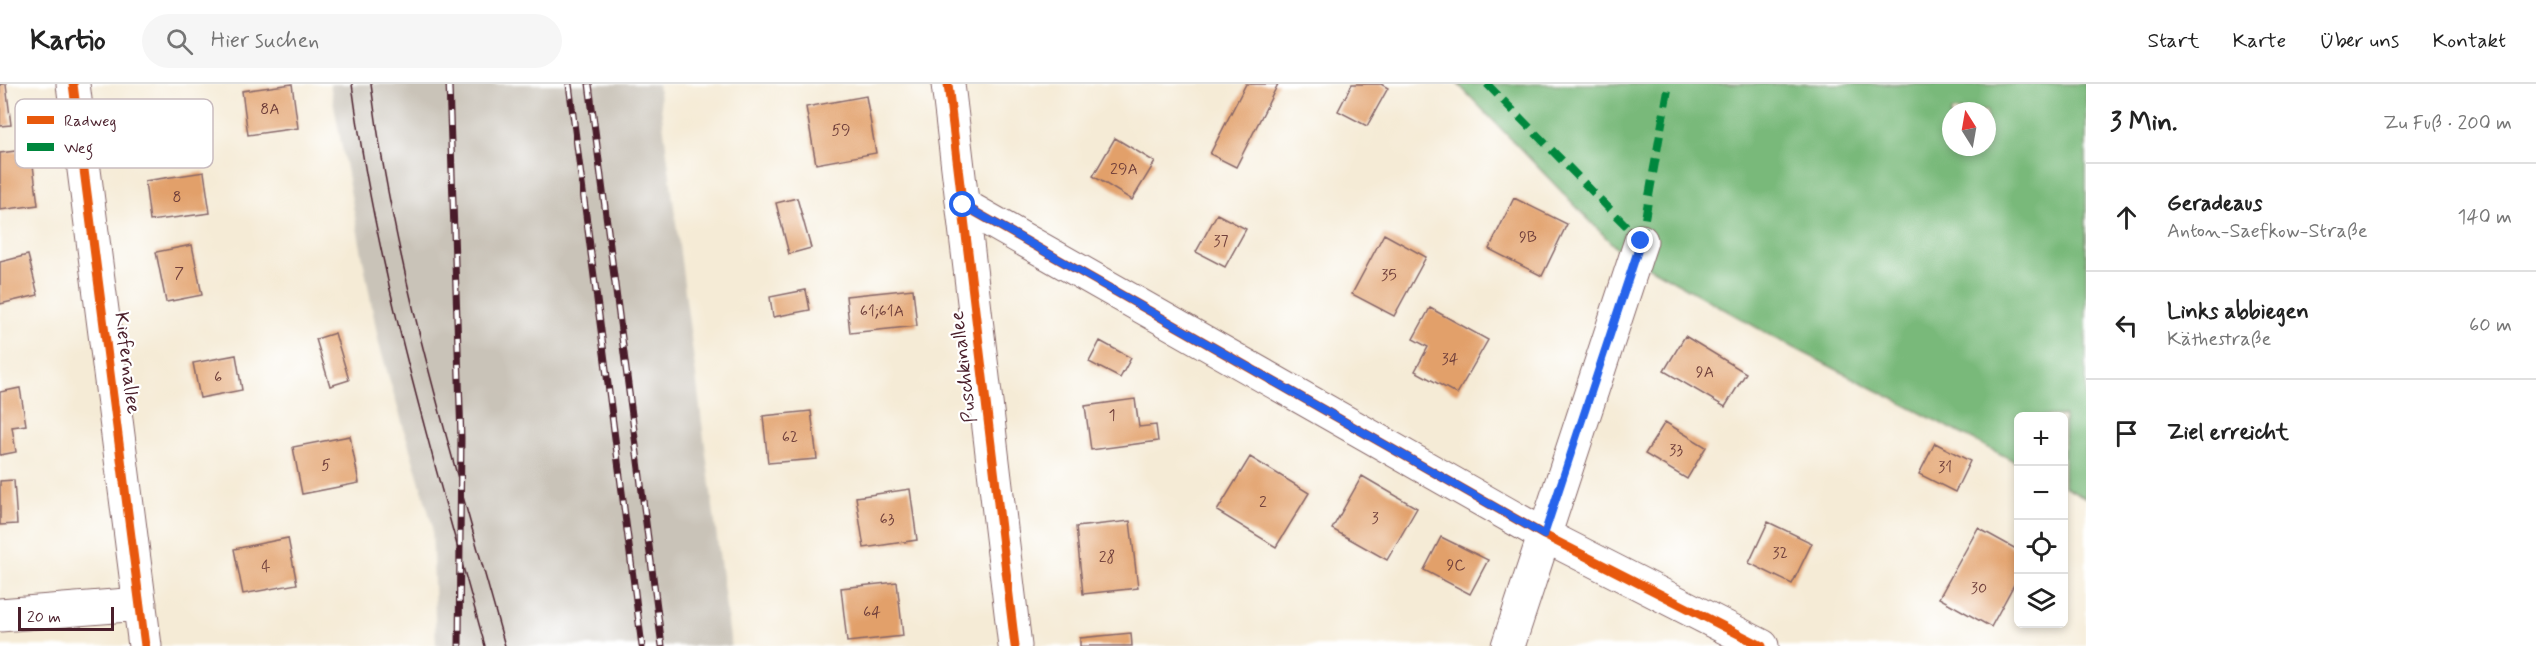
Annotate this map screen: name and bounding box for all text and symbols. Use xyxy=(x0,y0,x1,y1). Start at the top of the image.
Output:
search box xyxy=(142,14,562,68)
text: Kartio xyxy=(30,23,106,60)
icon: search xyxy=(163,25,196,58)
text: Hier suchen xyxy=(211,27,319,55)
text: Start xyxy=(2148,27,2200,55)
text: Karte xyxy=(2233,27,2286,55)
text: Über uns xyxy=(2319,27,2399,55)
text: Kontakt xyxy=(2432,27,2506,55)
legend xyxy=(15,99,213,168)
house number: 8A xyxy=(260,99,280,120)
north arrow xyxy=(1942,102,1996,156)
text: 3 Min. xyxy=(2110,106,2178,140)
text: Zu Fuß · 200 m xyxy=(2383,110,2512,137)
text: Radweg xyxy=(64,111,116,132)
house number: 59 xyxy=(831,120,851,141)
text: Weg xyxy=(64,138,93,160)
house number: 29A xyxy=(1110,159,1138,180)
house number: 8 xyxy=(172,187,182,208)
text: Geradeaus xyxy=(2167,190,2262,218)
route start xyxy=(949,191,975,217)
icon: ahead xyxy=(2110,201,2143,234)
text: 140 m xyxy=(2458,204,2512,231)
text: Anton-Saefkow-Straße xyxy=(2167,218,2368,245)
house number: 9B xyxy=(1519,227,1537,248)
route end xyxy=(1627,227,1653,253)
house number: 37 xyxy=(1213,231,1229,252)
house number: 7 xyxy=(174,263,184,284)
house number: 35 xyxy=(1381,265,1397,286)
text: Links abbiegen xyxy=(2167,298,2309,326)
house number: 61;61A xyxy=(860,301,904,322)
street label: Puschkinallee xyxy=(944,309,984,424)
icon: left xyxy=(2110,309,2143,342)
street label: Kiefernallee xyxy=(107,310,147,416)
text: 60 m xyxy=(2469,312,2512,339)
text: Käthestraße xyxy=(2167,326,2271,353)
house number: 34 xyxy=(1442,349,1459,370)
house number: 9A xyxy=(1696,362,1714,383)
house number: 6 xyxy=(214,367,222,388)
house number: 1 xyxy=(1108,405,1116,426)
map controls xyxy=(2014,412,2068,628)
button: + xyxy=(2014,412,2068,466)
icon: arrive xyxy=(2110,417,2143,450)
text: Ziel erreicht xyxy=(2167,419,2289,447)
house number: 62 xyxy=(782,427,798,448)
house number: 33 xyxy=(1669,440,1683,461)
house number: 5 xyxy=(321,455,331,476)
house number: 31 xyxy=(1938,457,1952,478)
button: − xyxy=(2014,466,2068,520)
house number: 2 xyxy=(1259,492,1267,513)
house number: 3 xyxy=(1371,508,1379,529)
house number: 63 xyxy=(880,509,895,530)
button: locate xyxy=(2014,520,2068,574)
house number: 32 xyxy=(1772,543,1788,564)
house number: 28 xyxy=(1099,547,1115,568)
house number: 9C xyxy=(1446,555,1466,576)
house number: 4 xyxy=(261,556,271,577)
button: layers xyxy=(2014,574,2068,628)
house number: 30 xyxy=(1971,578,1987,599)
house number: 64 xyxy=(863,602,881,623)
scale bar xyxy=(18,604,114,632)
text: 20 m xyxy=(27,607,61,628)

